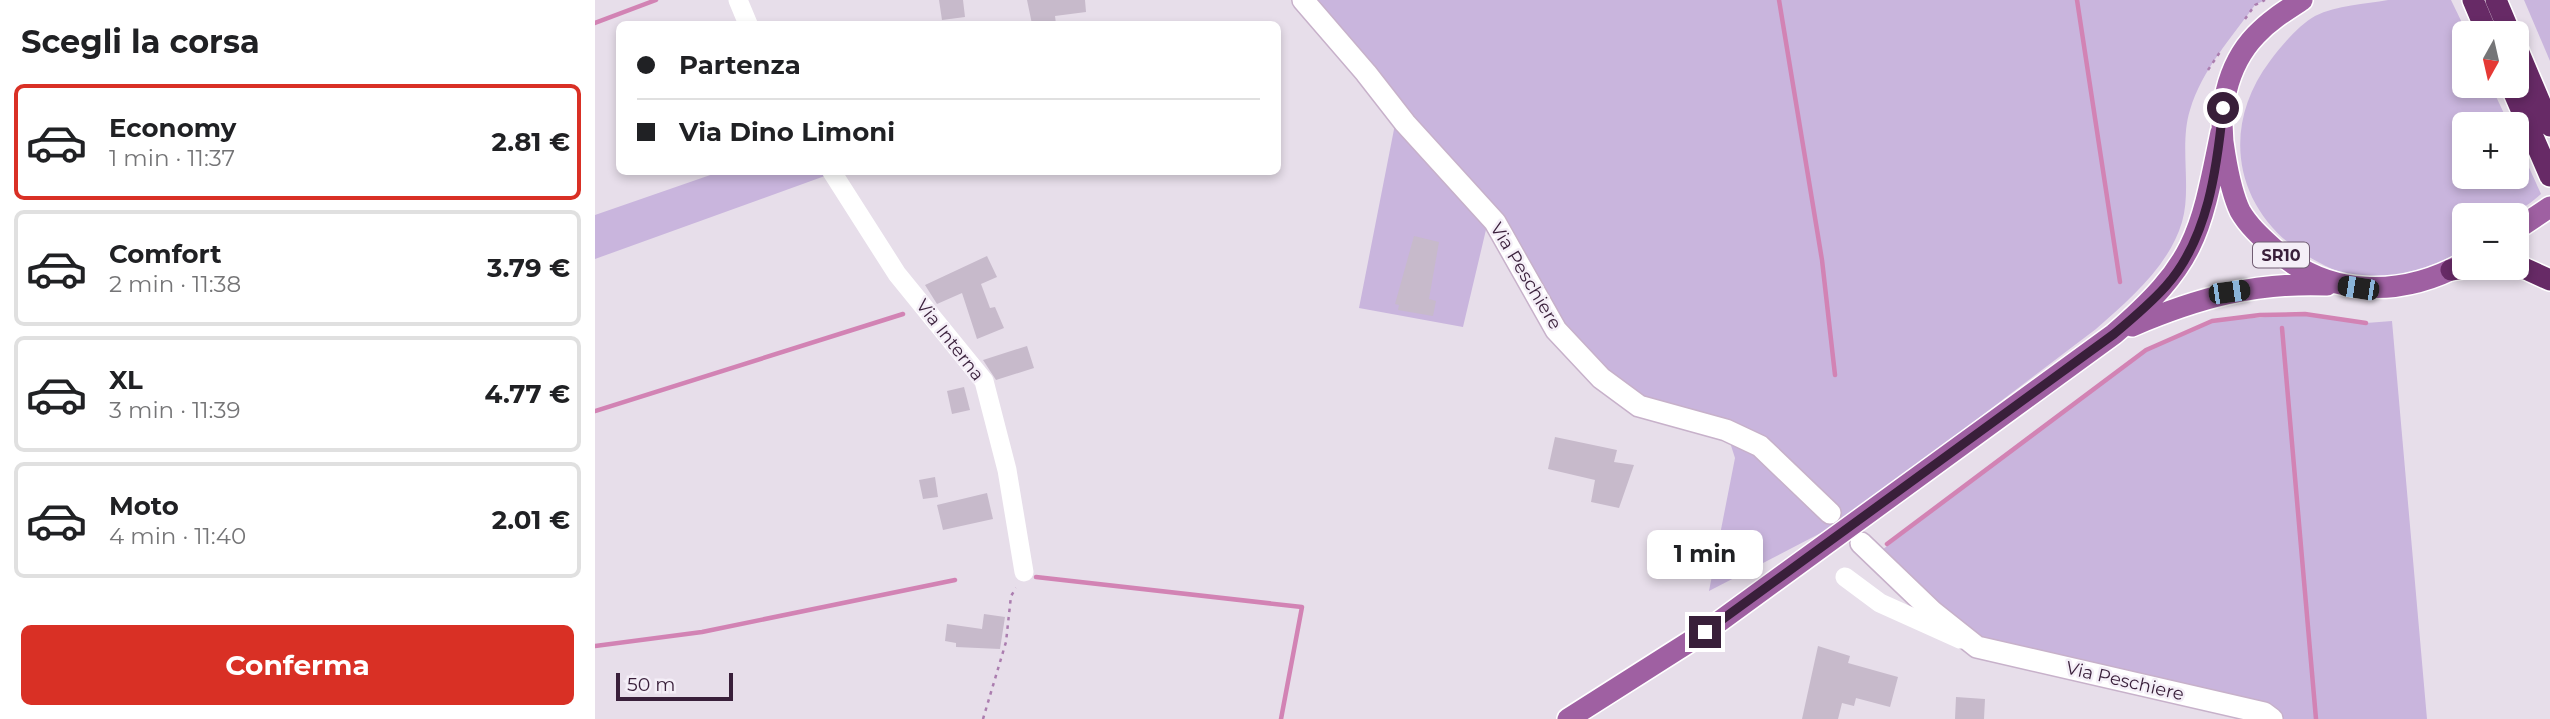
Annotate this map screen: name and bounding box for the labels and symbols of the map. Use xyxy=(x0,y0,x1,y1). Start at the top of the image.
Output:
north arrow xyxy=(2452,21,2529,98)
route start xyxy=(2207,92,2239,124)
street label: Via Peschiere xyxy=(1486,219,1567,333)
road number: SR10 xyxy=(2253,243,2309,268)
car xyxy=(2336,274,2381,302)
car xyxy=(2207,279,2252,305)
street label: Via Interna xyxy=(911,295,989,385)
callout: 1 min xyxy=(1647,530,1763,580)
route end xyxy=(1689,616,1721,648)
street label: Via Peschiere xyxy=(2064,657,2186,705)
scale bar xyxy=(616,670,733,702)

